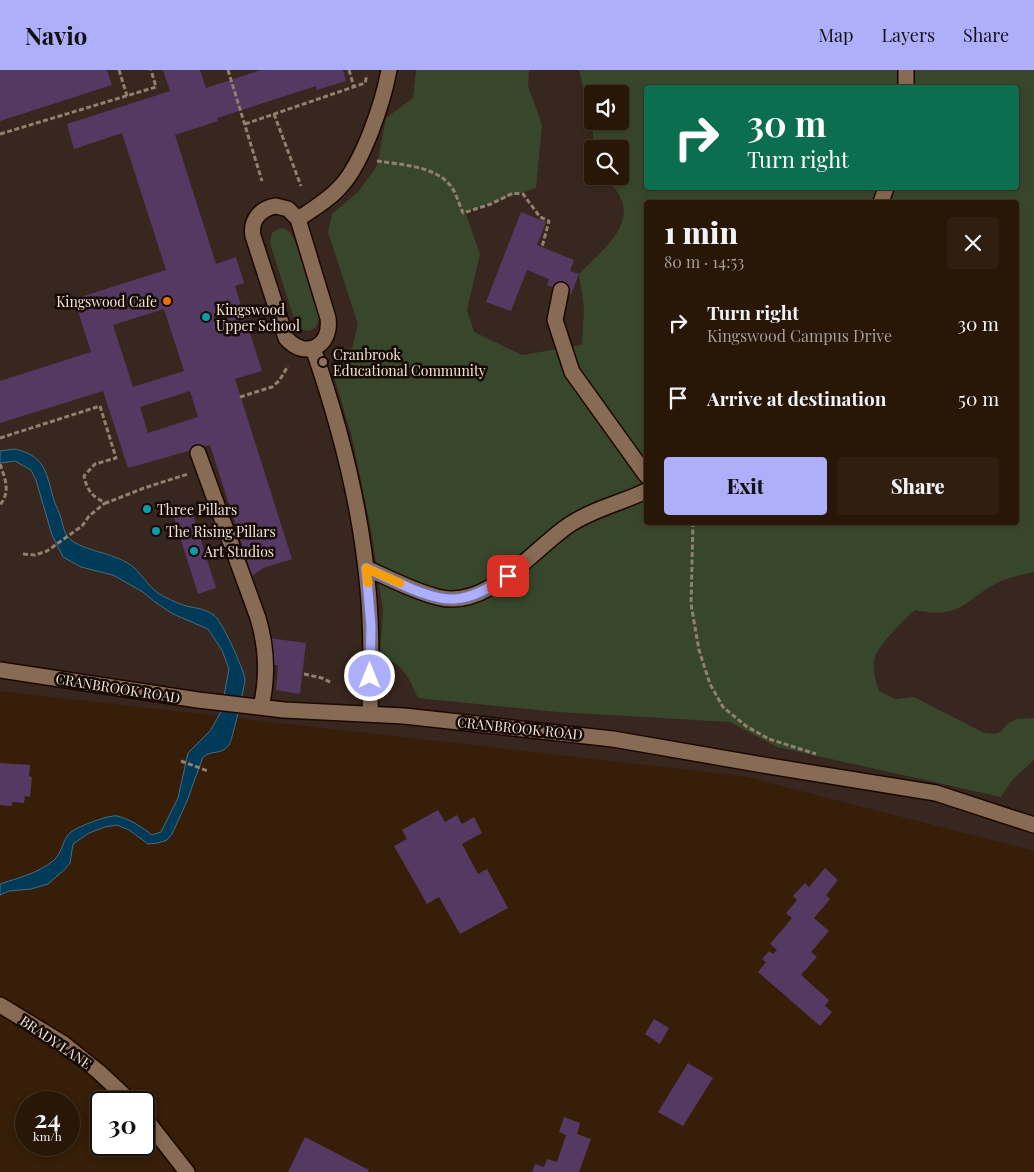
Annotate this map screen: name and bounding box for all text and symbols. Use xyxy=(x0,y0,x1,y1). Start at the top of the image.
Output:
text: Navio xyxy=(25,19,87,51)
text: Map xyxy=(818,23,853,47)
text: Layers xyxy=(881,23,935,47)
text: Share xyxy=(963,23,1009,47)
map controls xyxy=(584,85,629,185)
button: sound xyxy=(584,85,629,130)
text: 30 m xyxy=(747,99,827,146)
icon: right xyxy=(664,105,729,170)
button: search xyxy=(584,140,629,185)
text: Turn right xyxy=(747,144,849,174)
text: 1 min xyxy=(664,212,738,252)
button: close xyxy=(947,217,999,269)
text: 80 m · 14:53 xyxy=(664,251,744,272)
place label: Kingswood Cafe xyxy=(56,292,157,311)
marker: Kingswood Cafe xyxy=(161,295,173,307)
text: Turn right xyxy=(707,299,799,325)
place label: Kingswood Upper School xyxy=(216,300,300,335)
icon: right xyxy=(664,309,692,337)
text: 30 m xyxy=(957,310,999,336)
marker: Kingswood Upper School xyxy=(200,311,212,323)
text: Kingswood Campus Drive xyxy=(707,325,892,346)
place label: Cranbrook Educational Community xyxy=(333,345,486,380)
marker: Cranbrook Educational Community xyxy=(317,356,329,368)
icon: arrive xyxy=(664,384,692,412)
text: Arrive at destination xyxy=(707,385,887,411)
text: 50 m xyxy=(958,385,999,411)
button: Exit xyxy=(664,457,827,515)
button: Share xyxy=(837,457,999,515)
place label: Three Pillars xyxy=(157,500,237,519)
marker: Three Pillars xyxy=(141,503,153,515)
place label: The Rising Pillars xyxy=(166,522,276,541)
marker: The Rising Pillars xyxy=(150,525,162,537)
place label: Art Studios xyxy=(203,542,274,561)
marker: Art Studios xyxy=(188,545,200,557)
pin xyxy=(487,555,529,597)
icon: arrive xyxy=(494,562,522,590)
position arrow xyxy=(343,649,395,701)
street label: CRANBROOK ROAD xyxy=(54,669,182,707)
street label: CRANBROOK ROAD xyxy=(456,712,584,744)
street label: BRADY LANE xyxy=(16,1011,96,1073)
speed limit sign: 30 xyxy=(90,1091,155,1156)
text: 24 xyxy=(34,1101,61,1134)
text: km/h xyxy=(33,1128,62,1144)

